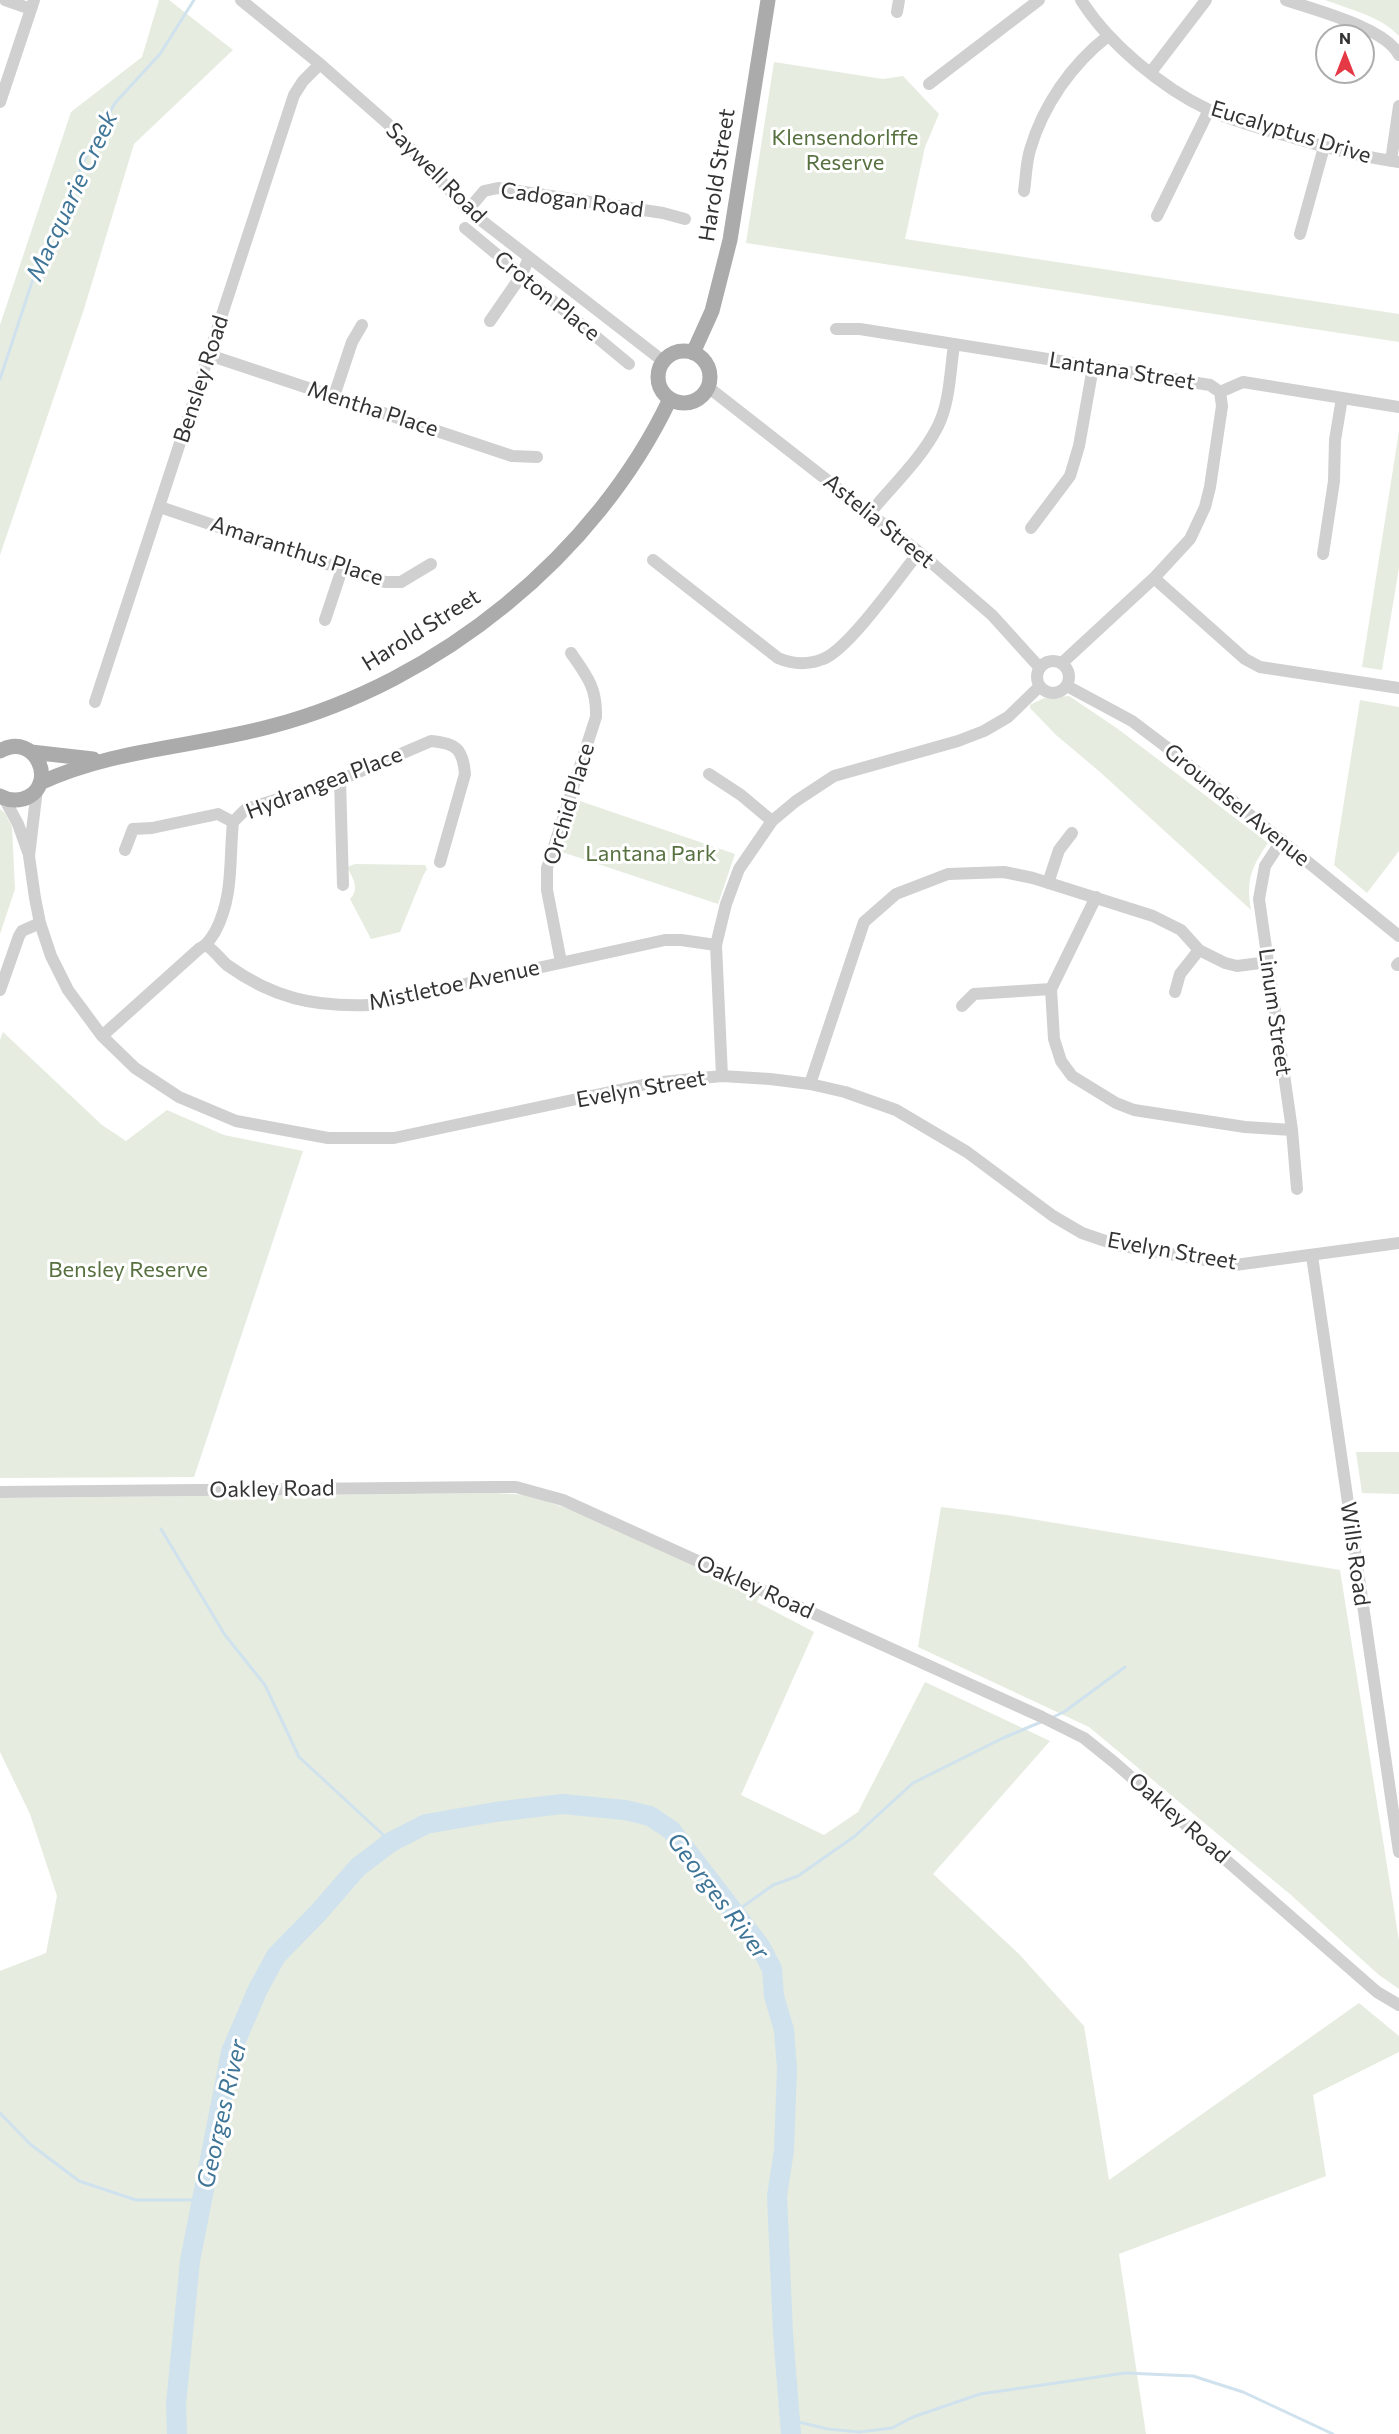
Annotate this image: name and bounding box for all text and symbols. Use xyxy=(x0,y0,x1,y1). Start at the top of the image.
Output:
north arrow xyxy=(1315,24,1375,84)
text: N xyxy=(1339,28,1351,47)
street label: Eucalyptus Drive xyxy=(1208,95,1374,169)
water label: Macquarie Creek xyxy=(20,106,124,286)
street label: Harold Street xyxy=(693,107,741,243)
street label: Saywell Road xyxy=(380,117,492,229)
park label: Klensendorlffe Reserve xyxy=(772,125,918,176)
street label: Cadogan Road xyxy=(499,177,645,223)
street label: Croton Place xyxy=(489,245,605,347)
street label: Bensley Road xyxy=(168,312,234,446)
street label: Lantana Street xyxy=(1047,346,1197,396)
street label: Mentha Place xyxy=(304,375,442,443)
street label: Astelia Street xyxy=(818,468,940,574)
street label: Amaranthus Place xyxy=(207,511,387,591)
street label: Harold Street xyxy=(357,583,485,677)
street label: Groundsel Avenue xyxy=(1159,738,1315,872)
street label: Orchid Place xyxy=(538,740,600,868)
street label: Hydrangea Place xyxy=(242,741,406,825)
park label: Lantana Park xyxy=(585,841,717,867)
street label: Linum Street xyxy=(1253,946,1297,1078)
street label: Mistletoe Avenue xyxy=(366,954,542,1016)
street label: Evelyn Street xyxy=(574,1065,708,1113)
street label: Evelyn Street xyxy=(1105,1227,1239,1275)
park label: Bensley Reserve xyxy=(48,1257,208,1283)
street label: Oakley Road xyxy=(209,1475,335,1503)
street label: Wills Road xyxy=(1335,1500,1375,1608)
street label: Oakley Road xyxy=(692,1549,818,1625)
street label: Oakley Road xyxy=(1123,1767,1235,1869)
water label: Georges River xyxy=(661,1827,775,1965)
water label: Georges River xyxy=(191,2037,253,2191)

